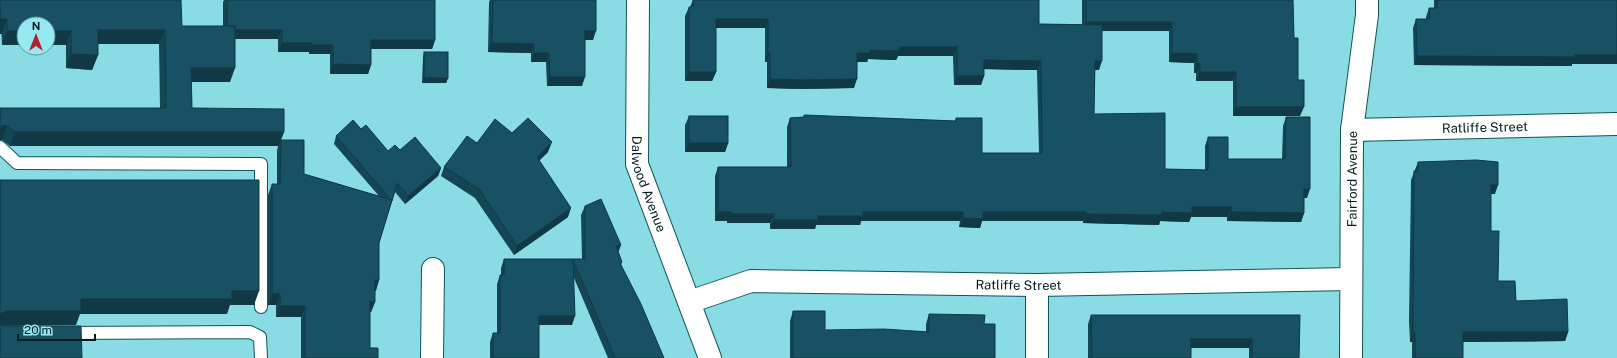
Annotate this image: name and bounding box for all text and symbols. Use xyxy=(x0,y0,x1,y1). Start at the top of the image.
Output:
north arrow xyxy=(16,16,56,56)
text: N xyxy=(32,20,40,32)
street label: Ratliffe Street xyxy=(1442,119,1528,135)
street label: Fairford Avenue xyxy=(1344,131,1359,227)
street label: Dalwood Avenue xyxy=(629,136,669,234)
street label: Ratliffe Street xyxy=(975,277,1062,293)
scale bar xyxy=(18,316,95,342)
text: 20 m xyxy=(24,323,52,337)

